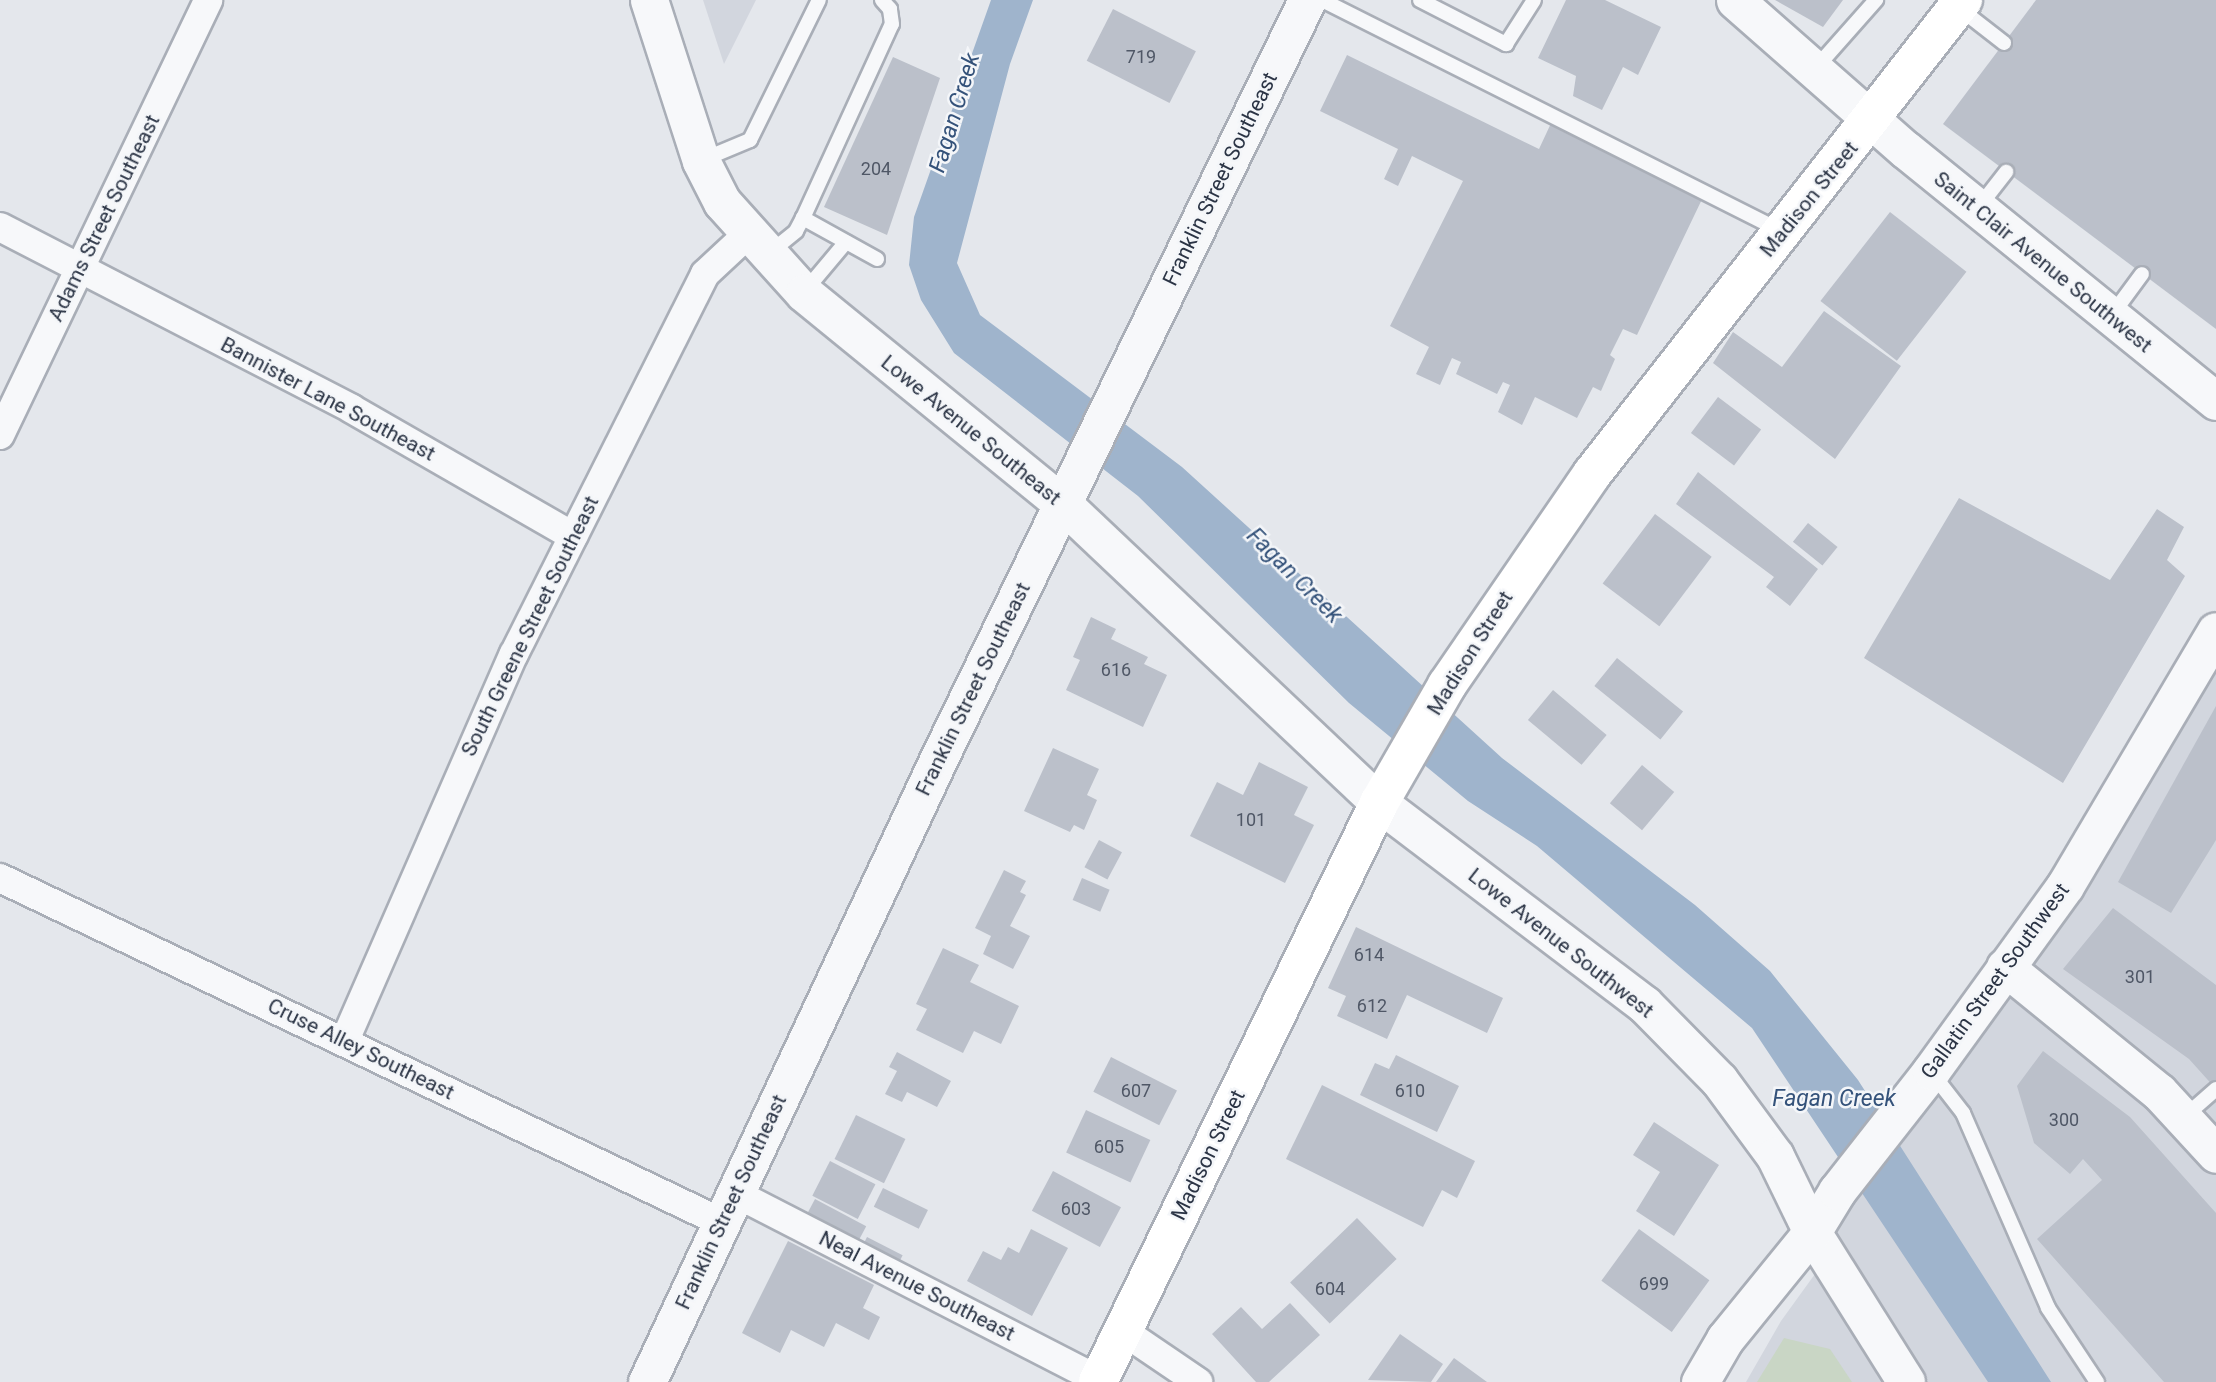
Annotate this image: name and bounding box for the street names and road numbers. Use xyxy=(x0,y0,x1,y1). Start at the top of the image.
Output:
street label: Franklin Street Southeast xyxy=(1157,68,1283,290)
street label: Adams Street Southeast xyxy=(43,111,165,325)
street label: Madison Street xyxy=(1755,136,1863,262)
street label: Saint Clair Avenue Southwest xyxy=(1929,166,2157,358)
street label: Bannister Lane Southeast xyxy=(216,332,440,466)
street label: Lowe Avenue Southeast xyxy=(876,350,1066,510)
street label: South Greene Street Southeast xyxy=(456,492,604,760)
street label: Franklin Street Southeast xyxy=(910,578,1036,800)
street label: Madison Street xyxy=(1422,586,1518,720)
street label: Lowe Avenue Southwest xyxy=(1463,863,1659,1023)
street label: Gallatin Street Southwest xyxy=(1915,878,2075,1084)
street label: Cruse Alley Southeast xyxy=(264,993,458,1105)
street label: Madison Street xyxy=(1166,1086,1250,1224)
street label: Franklin Street Southeast xyxy=(670,1091,792,1313)
street label: Neal Avenue Southeast xyxy=(815,1226,1019,1346)

